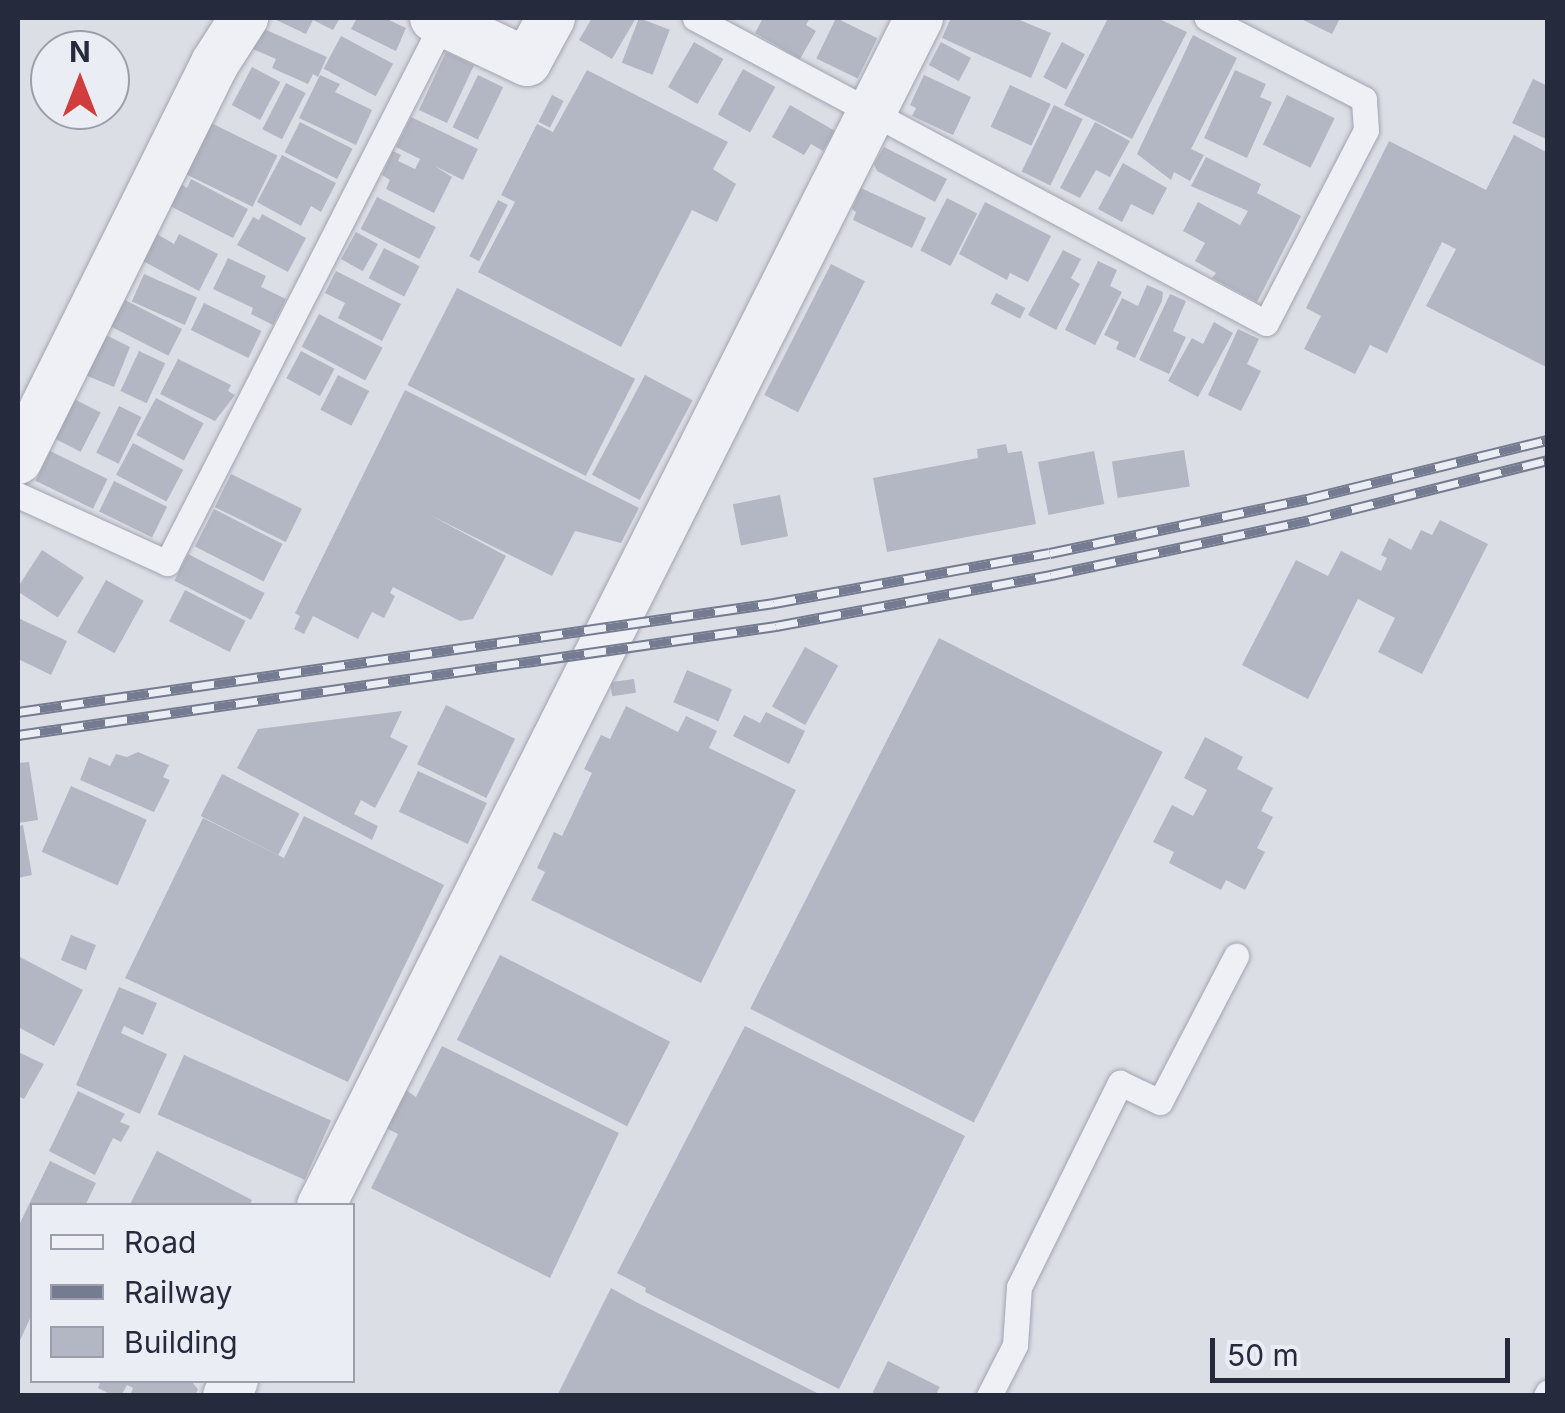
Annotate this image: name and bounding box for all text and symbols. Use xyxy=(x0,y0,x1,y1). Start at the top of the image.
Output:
north arrow xyxy=(30,30,130,130)
text: N xyxy=(69,35,91,69)
legend xyxy=(30,1203,355,1383)
text: Road xyxy=(124,1224,196,1260)
text: Railway xyxy=(124,1274,232,1310)
scale bar xyxy=(1215,1318,1515,1380)
text: Building xyxy=(124,1324,238,1360)
text: 50 m xyxy=(1227,1337,1299,1373)

